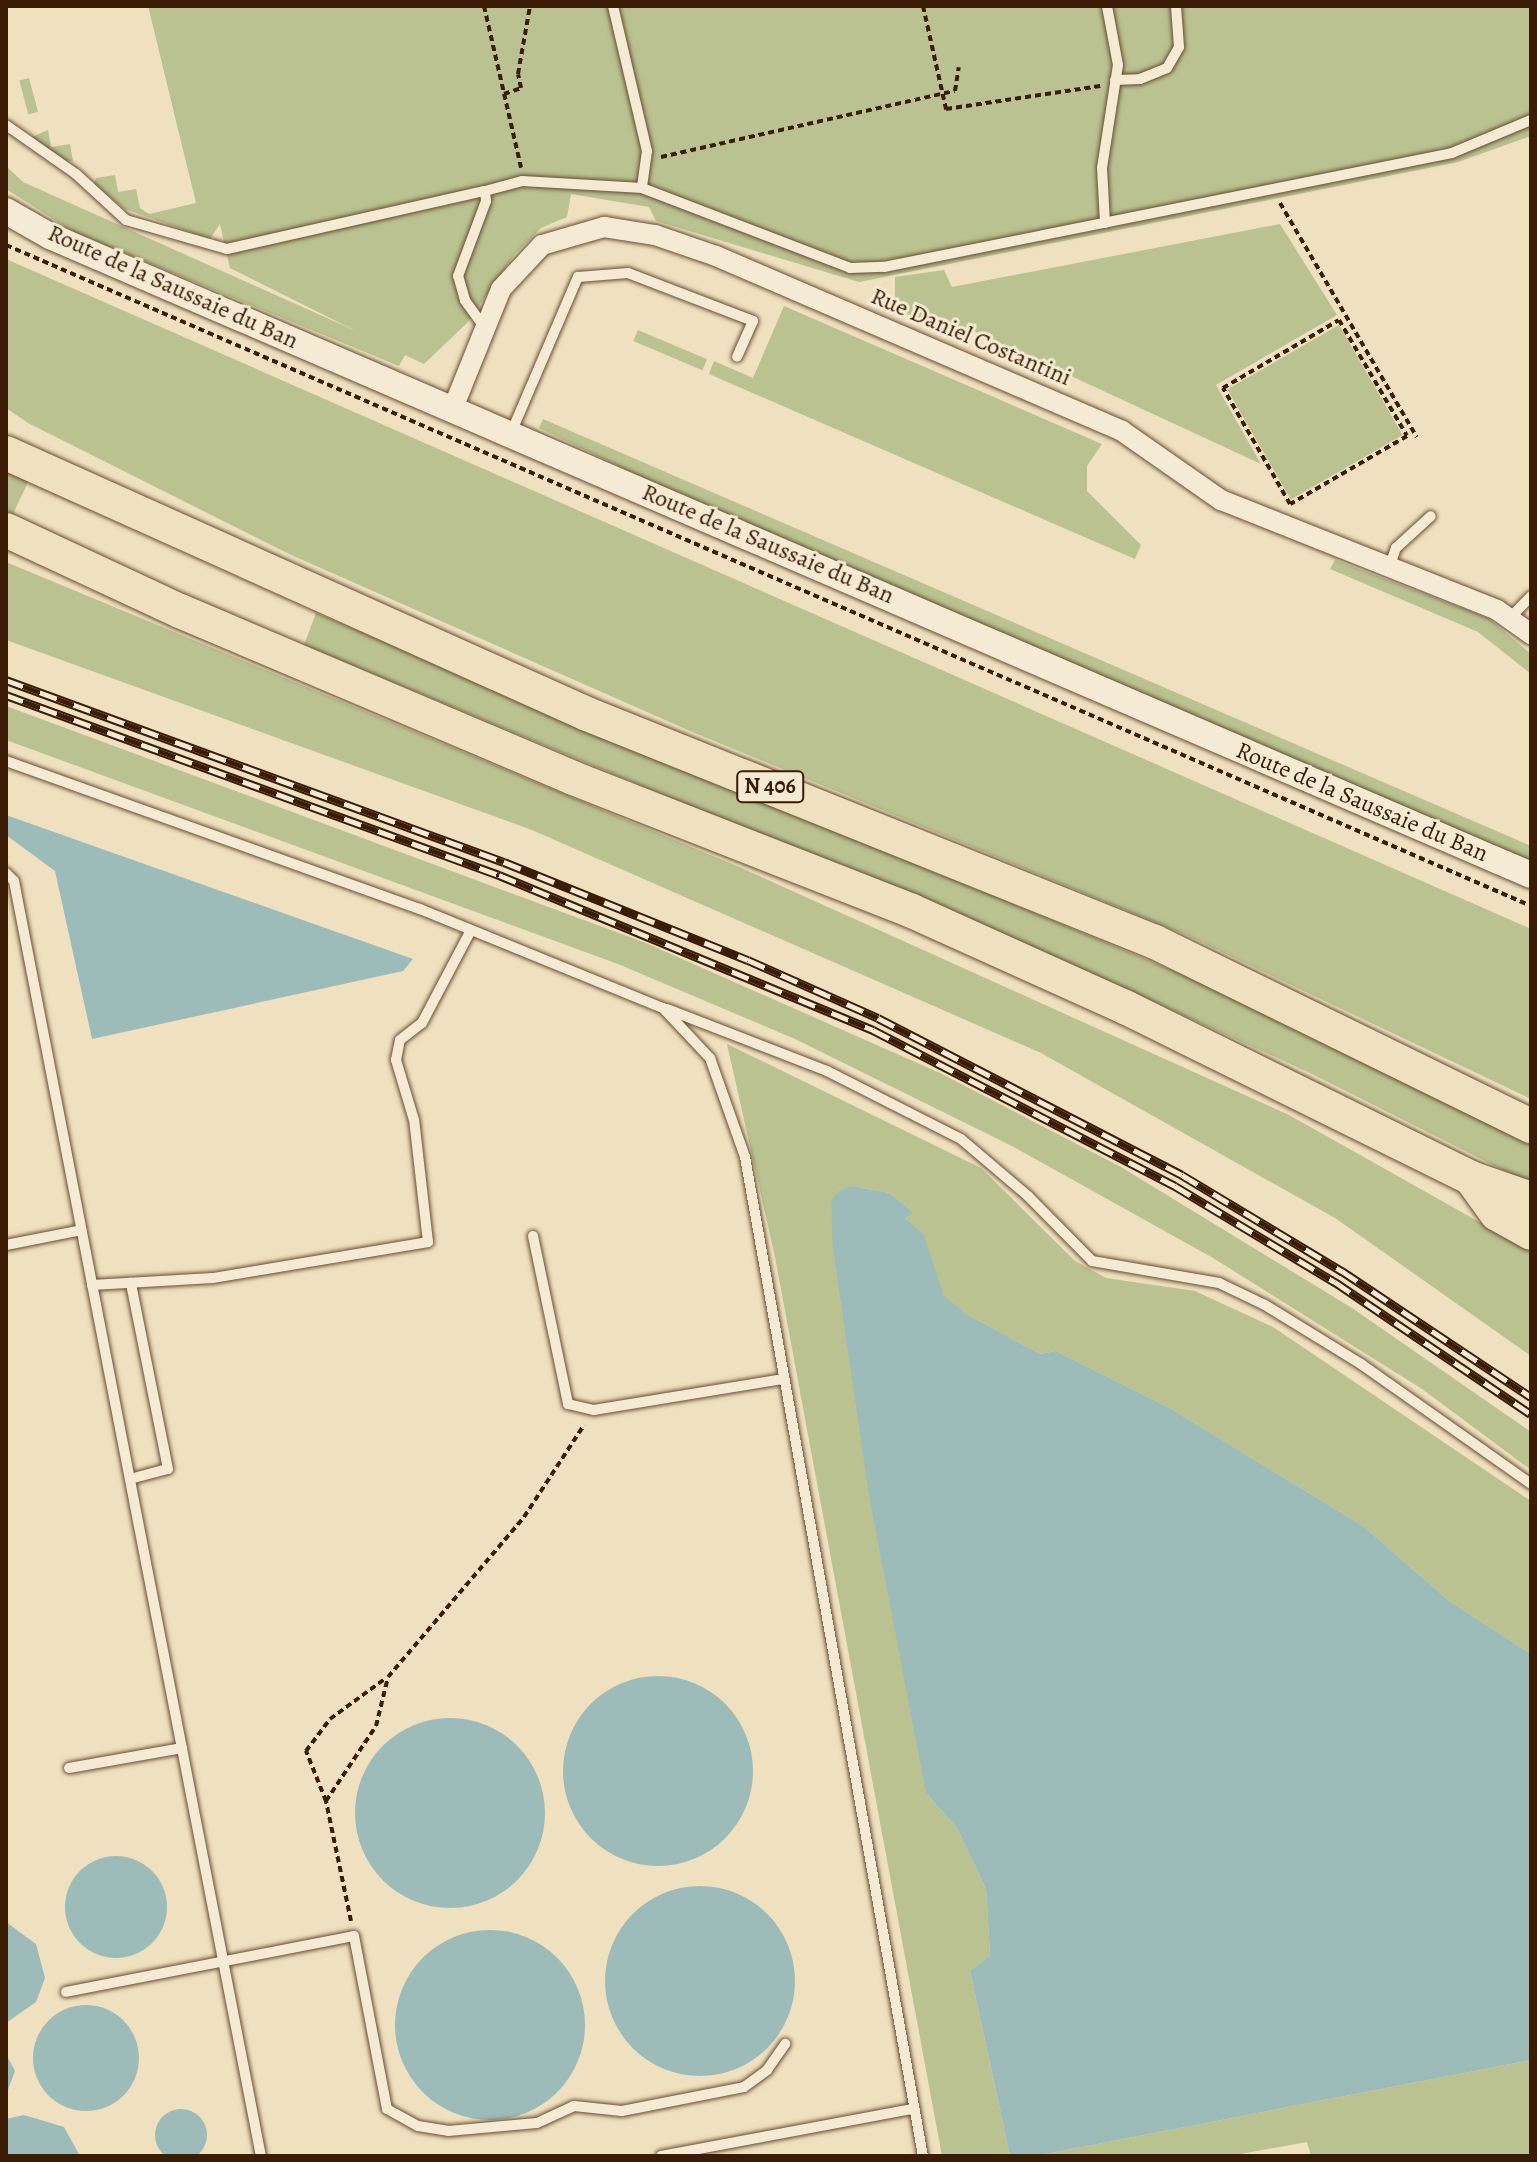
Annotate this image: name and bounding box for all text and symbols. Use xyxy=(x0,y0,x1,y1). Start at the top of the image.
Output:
street label: Route de la Saussaie du Ban xyxy=(43,219,303,355)
street label: Rue Daniel Costantini xyxy=(867,282,1075,392)
street label: Route de la Saussaie du Ban xyxy=(638,478,898,610)
street label: Route de la Saussaie du Ban xyxy=(1232,736,1492,868)
road number: N 406 xyxy=(736,769,804,805)

